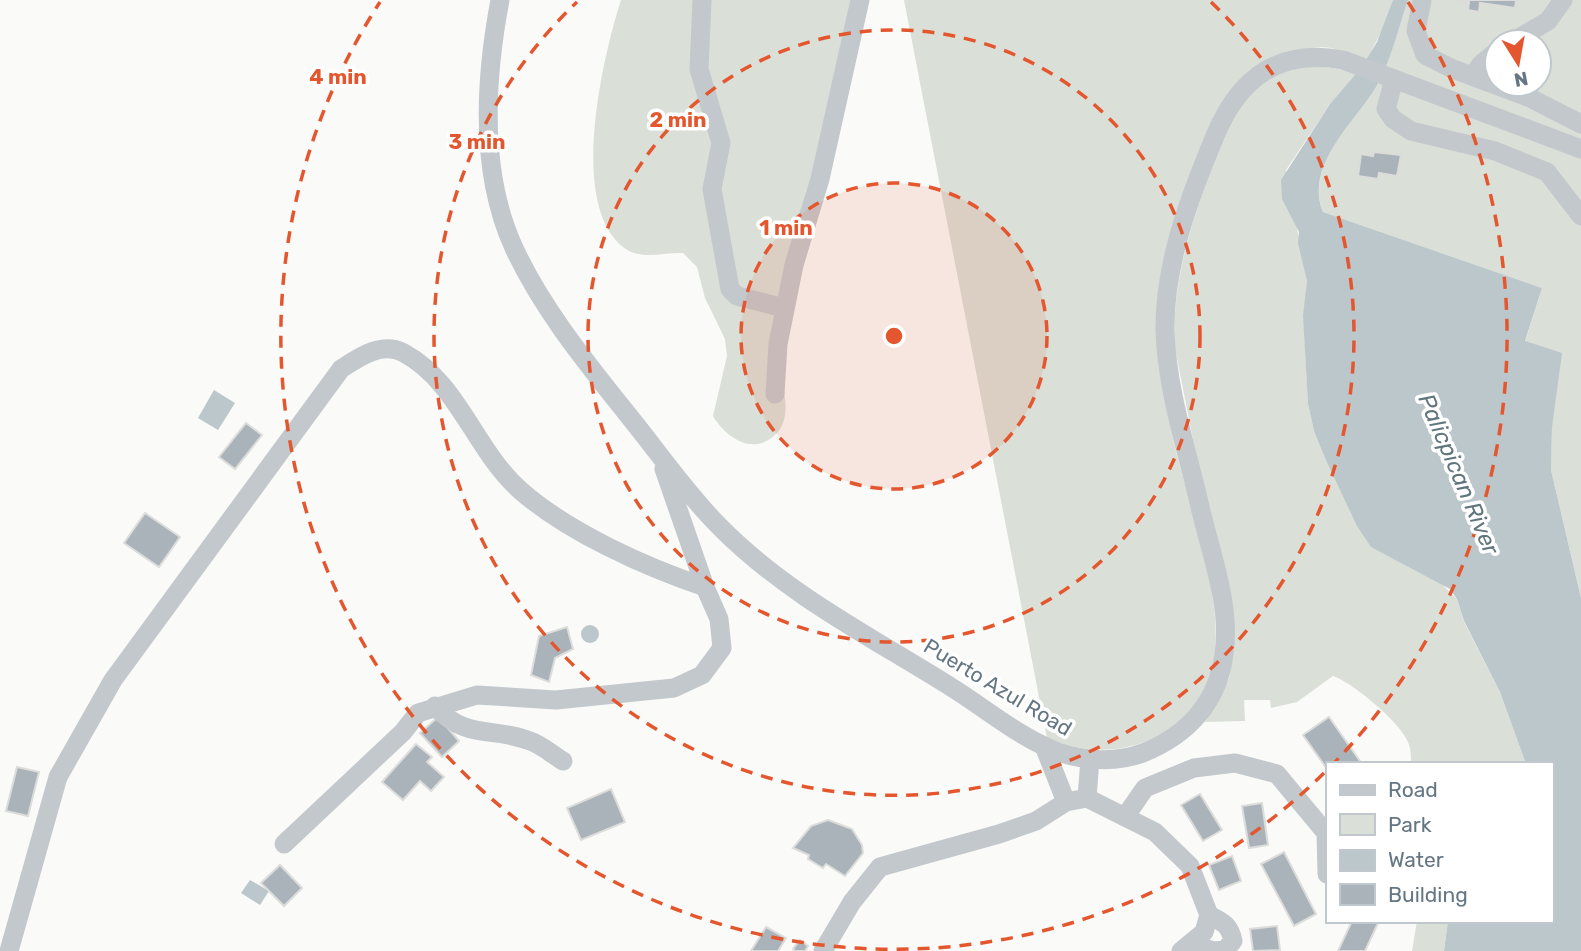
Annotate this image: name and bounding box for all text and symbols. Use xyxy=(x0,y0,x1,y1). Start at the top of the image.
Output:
north arrow xyxy=(1483,28,1553,98)
text: 4 min xyxy=(309,64,367,89)
text: N xyxy=(1512,67,1530,92)
text: 2 min xyxy=(650,107,706,132)
text: 3 min xyxy=(448,129,506,154)
text: 1 min xyxy=(759,215,813,240)
centre of rings xyxy=(882,324,906,348)
water label: Palicpican River xyxy=(1413,389,1506,560)
street label: Puerto Azul Road xyxy=(919,633,1077,741)
legend xyxy=(1326,762,1553,923)
text: Road xyxy=(1388,777,1438,802)
text: Park xyxy=(1388,812,1432,837)
text: Water xyxy=(1388,847,1444,872)
text: Building xyxy=(1388,882,1468,907)

